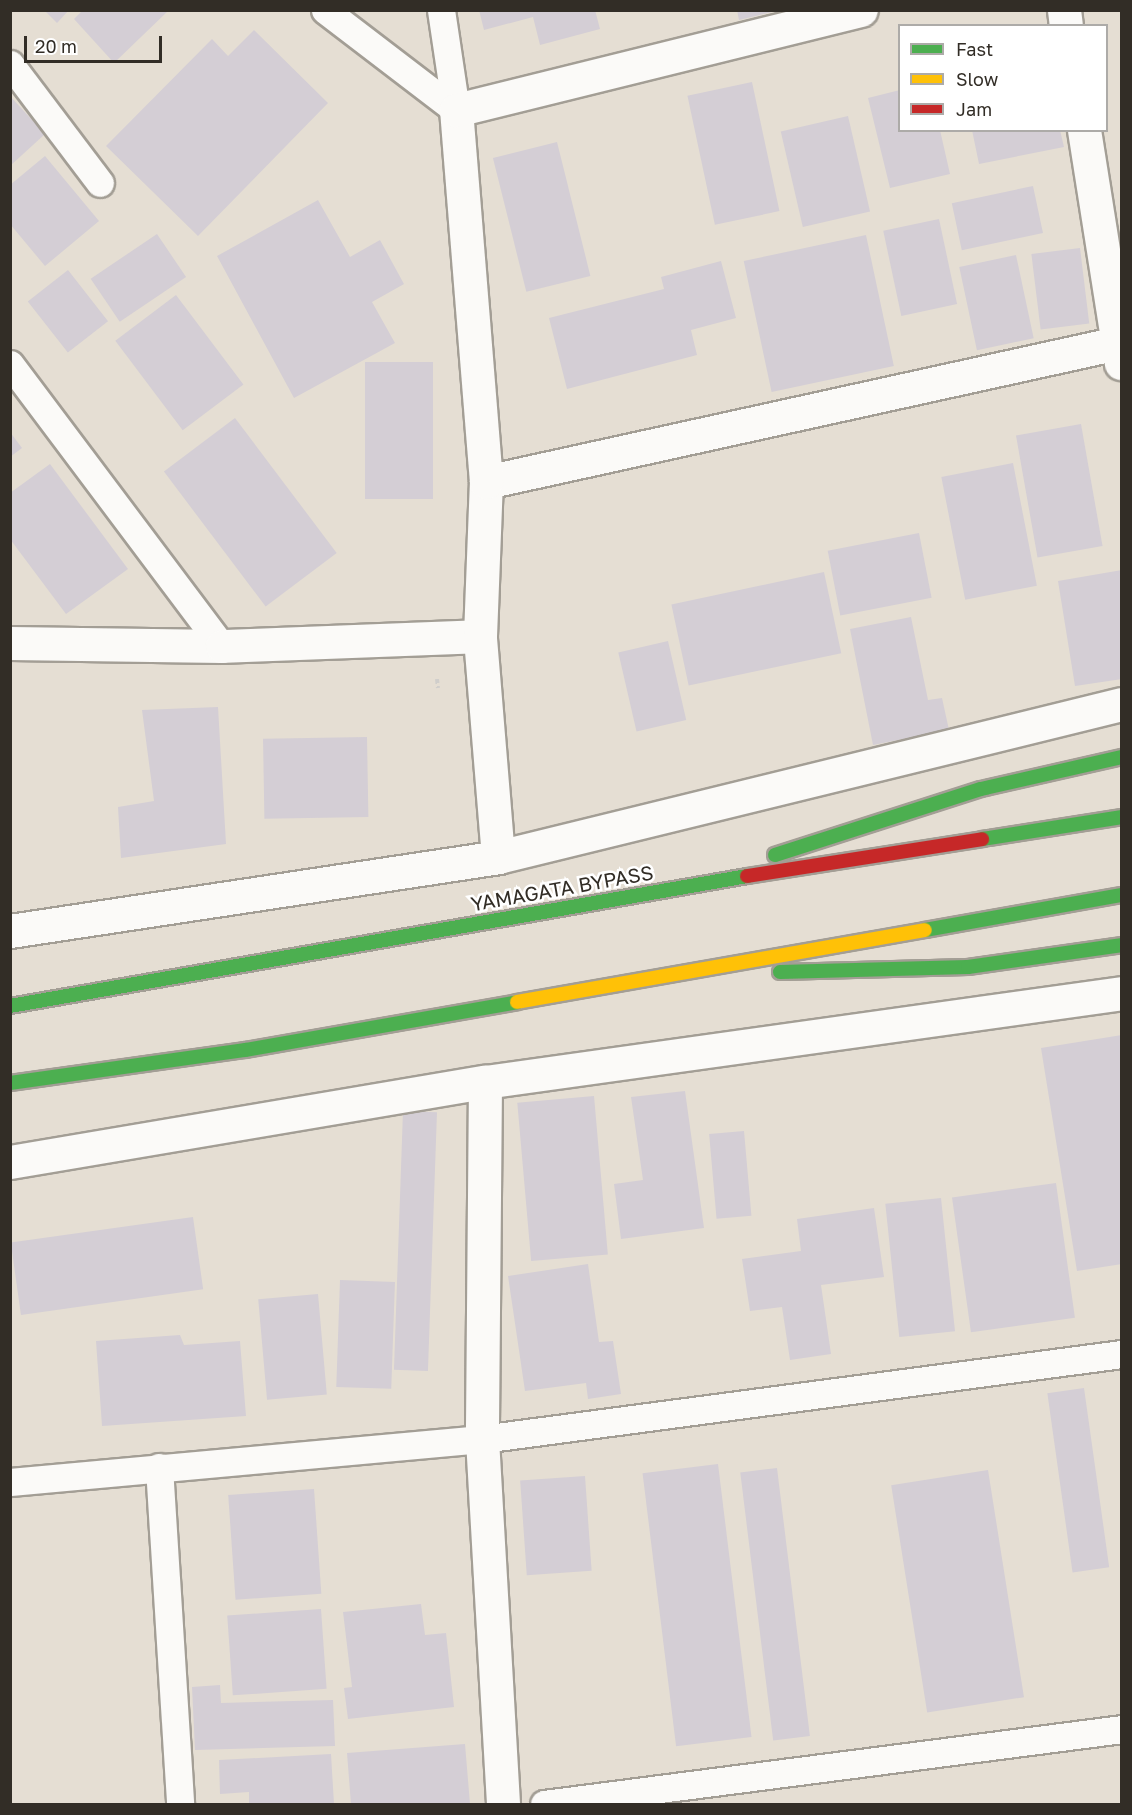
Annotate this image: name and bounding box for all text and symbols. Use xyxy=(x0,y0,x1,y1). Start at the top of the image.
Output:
scale bar xyxy=(27,24,165,62)
legend xyxy=(898,24,1108,132)
text: 20 m xyxy=(35,35,77,57)
text: Fast xyxy=(956,38,993,60)
text: Slow xyxy=(956,68,998,90)
text: Jam xyxy=(956,98,992,120)
street label: YAMAGATA BYPASS xyxy=(469,860,655,916)

